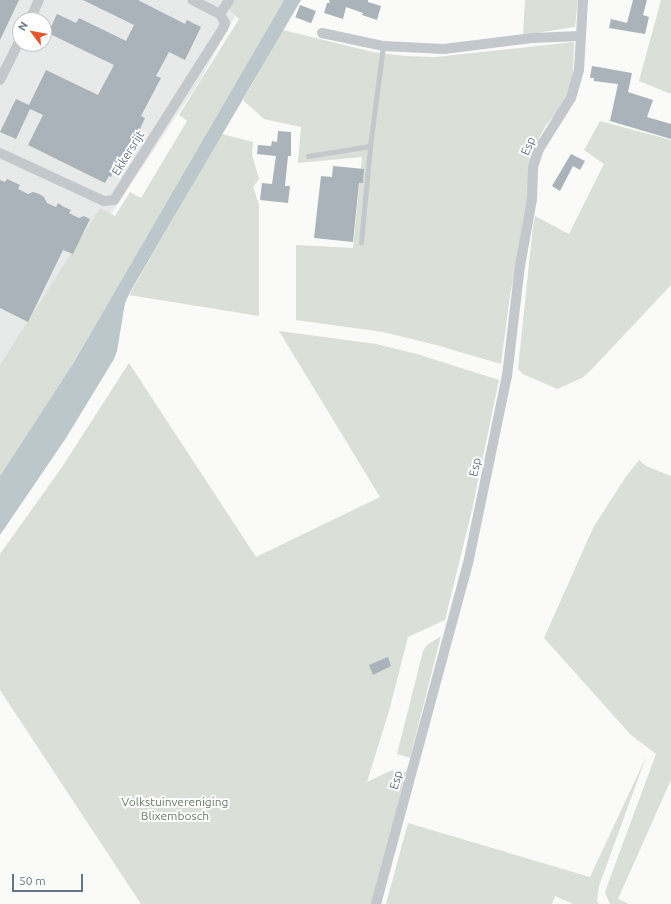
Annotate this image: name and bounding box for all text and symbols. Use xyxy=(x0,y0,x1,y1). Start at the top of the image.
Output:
north arrow xyxy=(12,12,52,52)
text: N xyxy=(15,20,30,33)
street label: Ekkersrijt xyxy=(109,128,147,178)
street label: Esp xyxy=(518,134,538,158)
street label: Esp xyxy=(466,456,484,478)
street label: Esp xyxy=(386,769,406,791)
park label: Volkstuinvereniging Blixembosch xyxy=(122,795,228,823)
scale bar xyxy=(14,866,85,892)
text: 50 m xyxy=(19,874,46,887)

